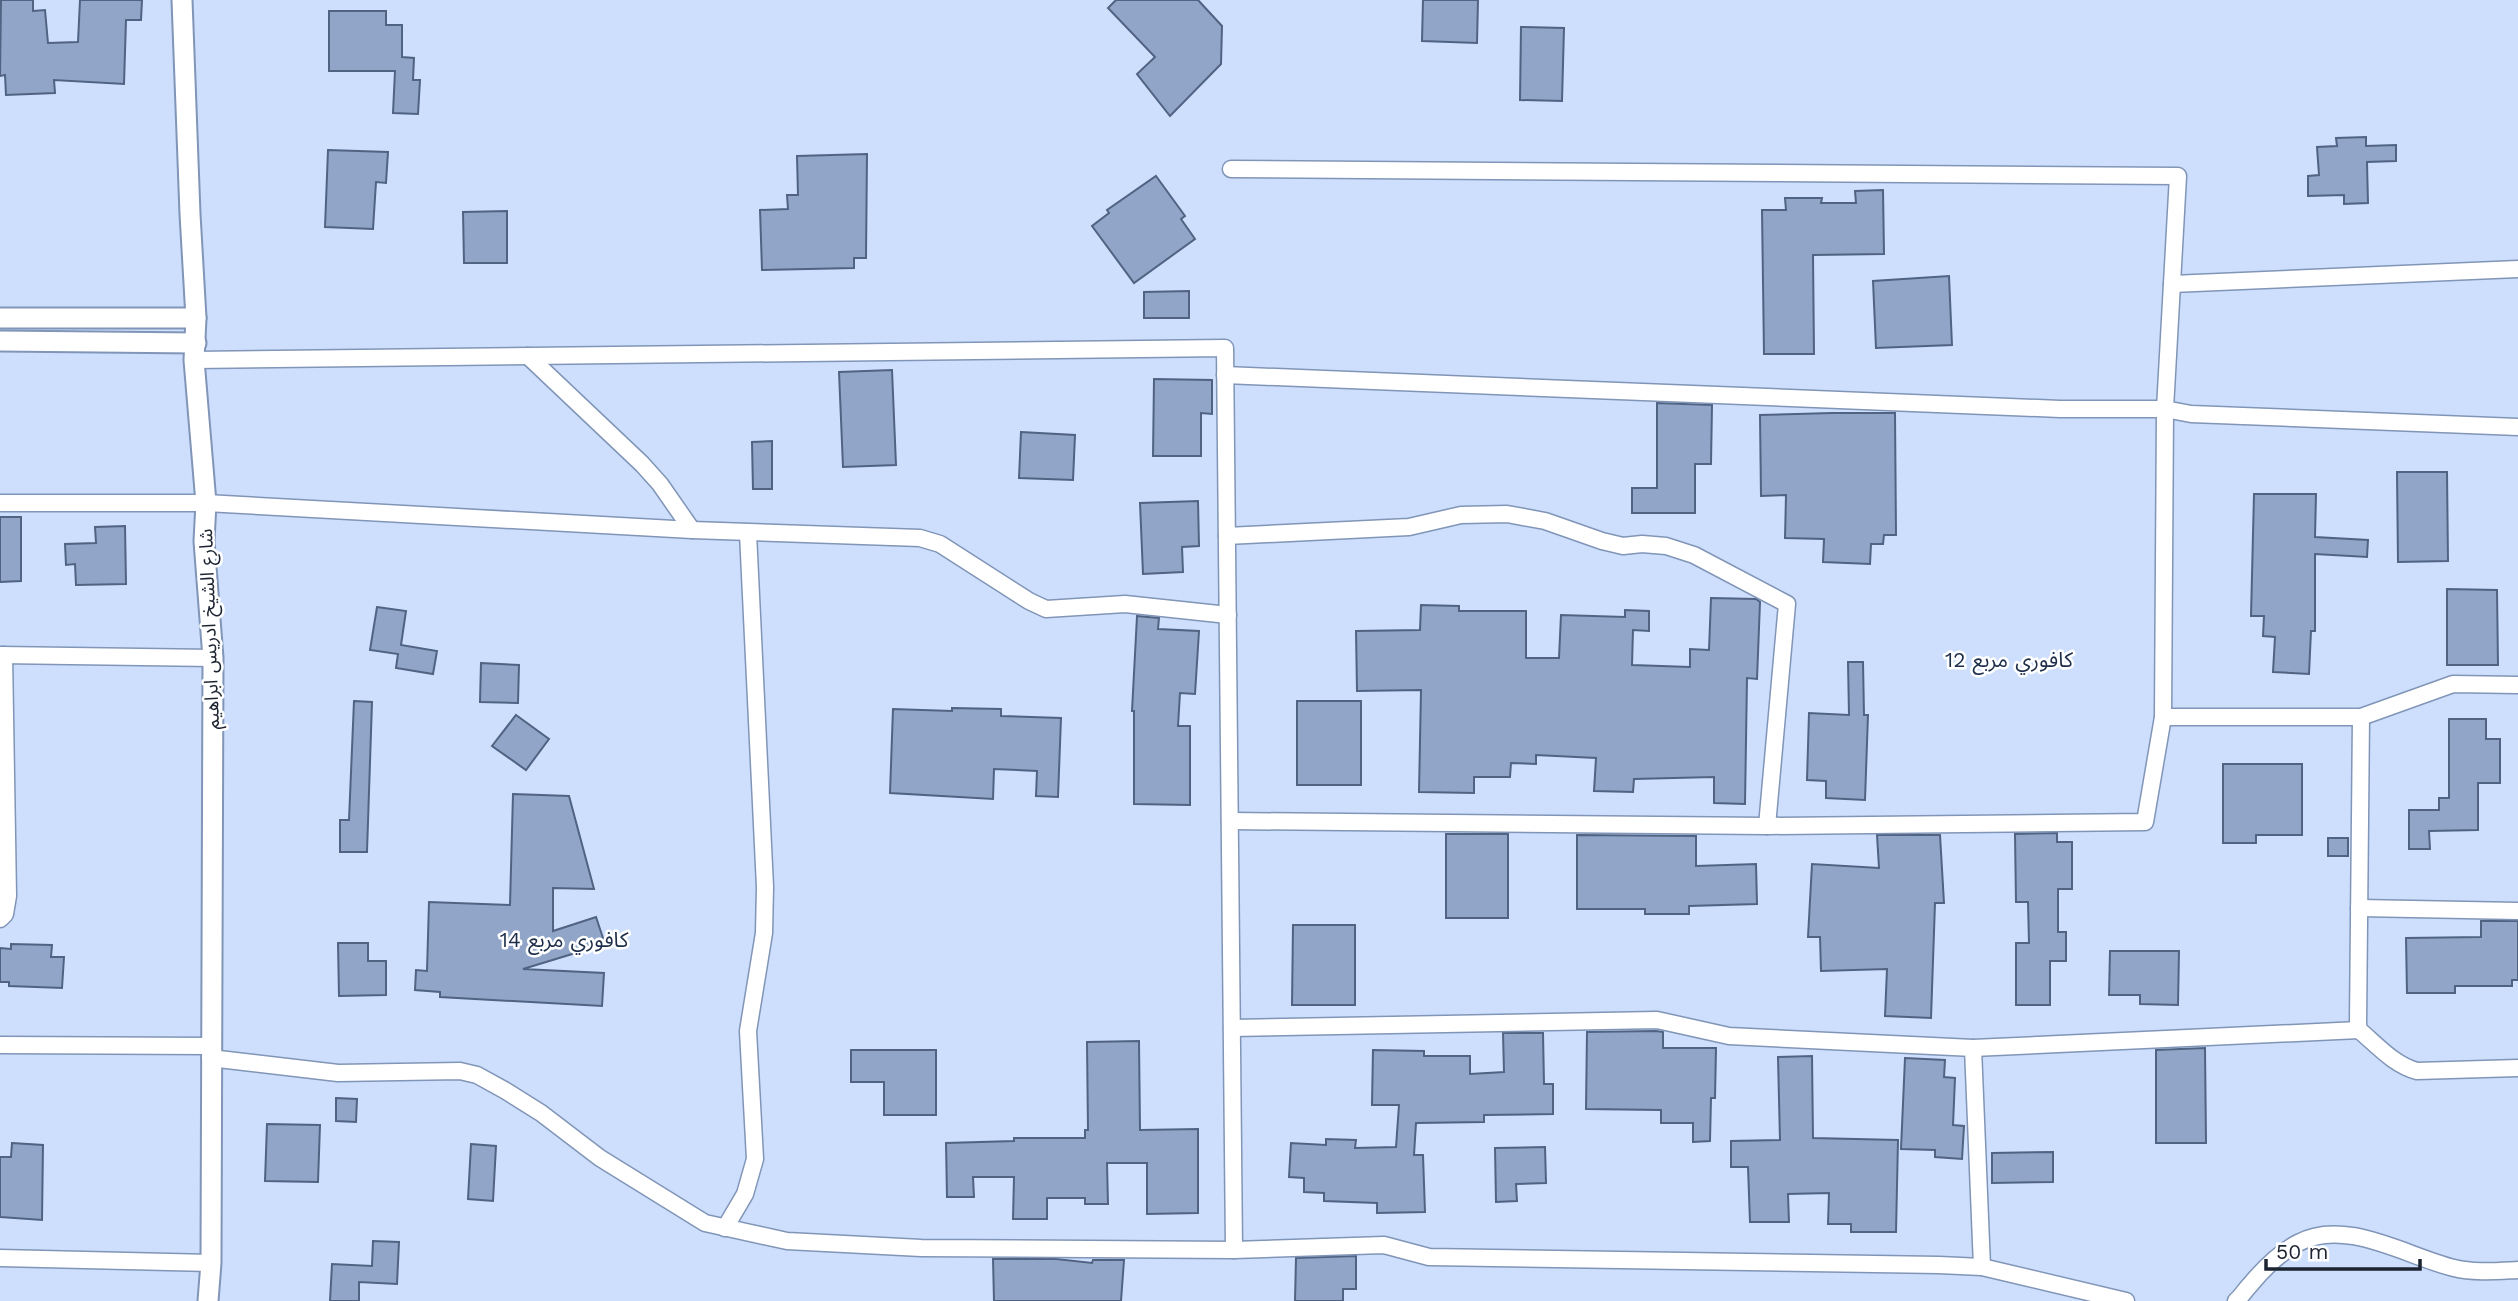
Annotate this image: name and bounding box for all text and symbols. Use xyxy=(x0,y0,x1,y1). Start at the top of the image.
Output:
street label: شارع الشيخ ادريس ابراهيم xyxy=(194,528,227,730)
district label: كافوري مربع 12 xyxy=(1945,647,2073,675)
district label: كافوري مربع 14 xyxy=(500,927,629,955)
scale bar xyxy=(2266,1228,2420,1272)
text: 50 m xyxy=(2276,1239,2328,1264)

